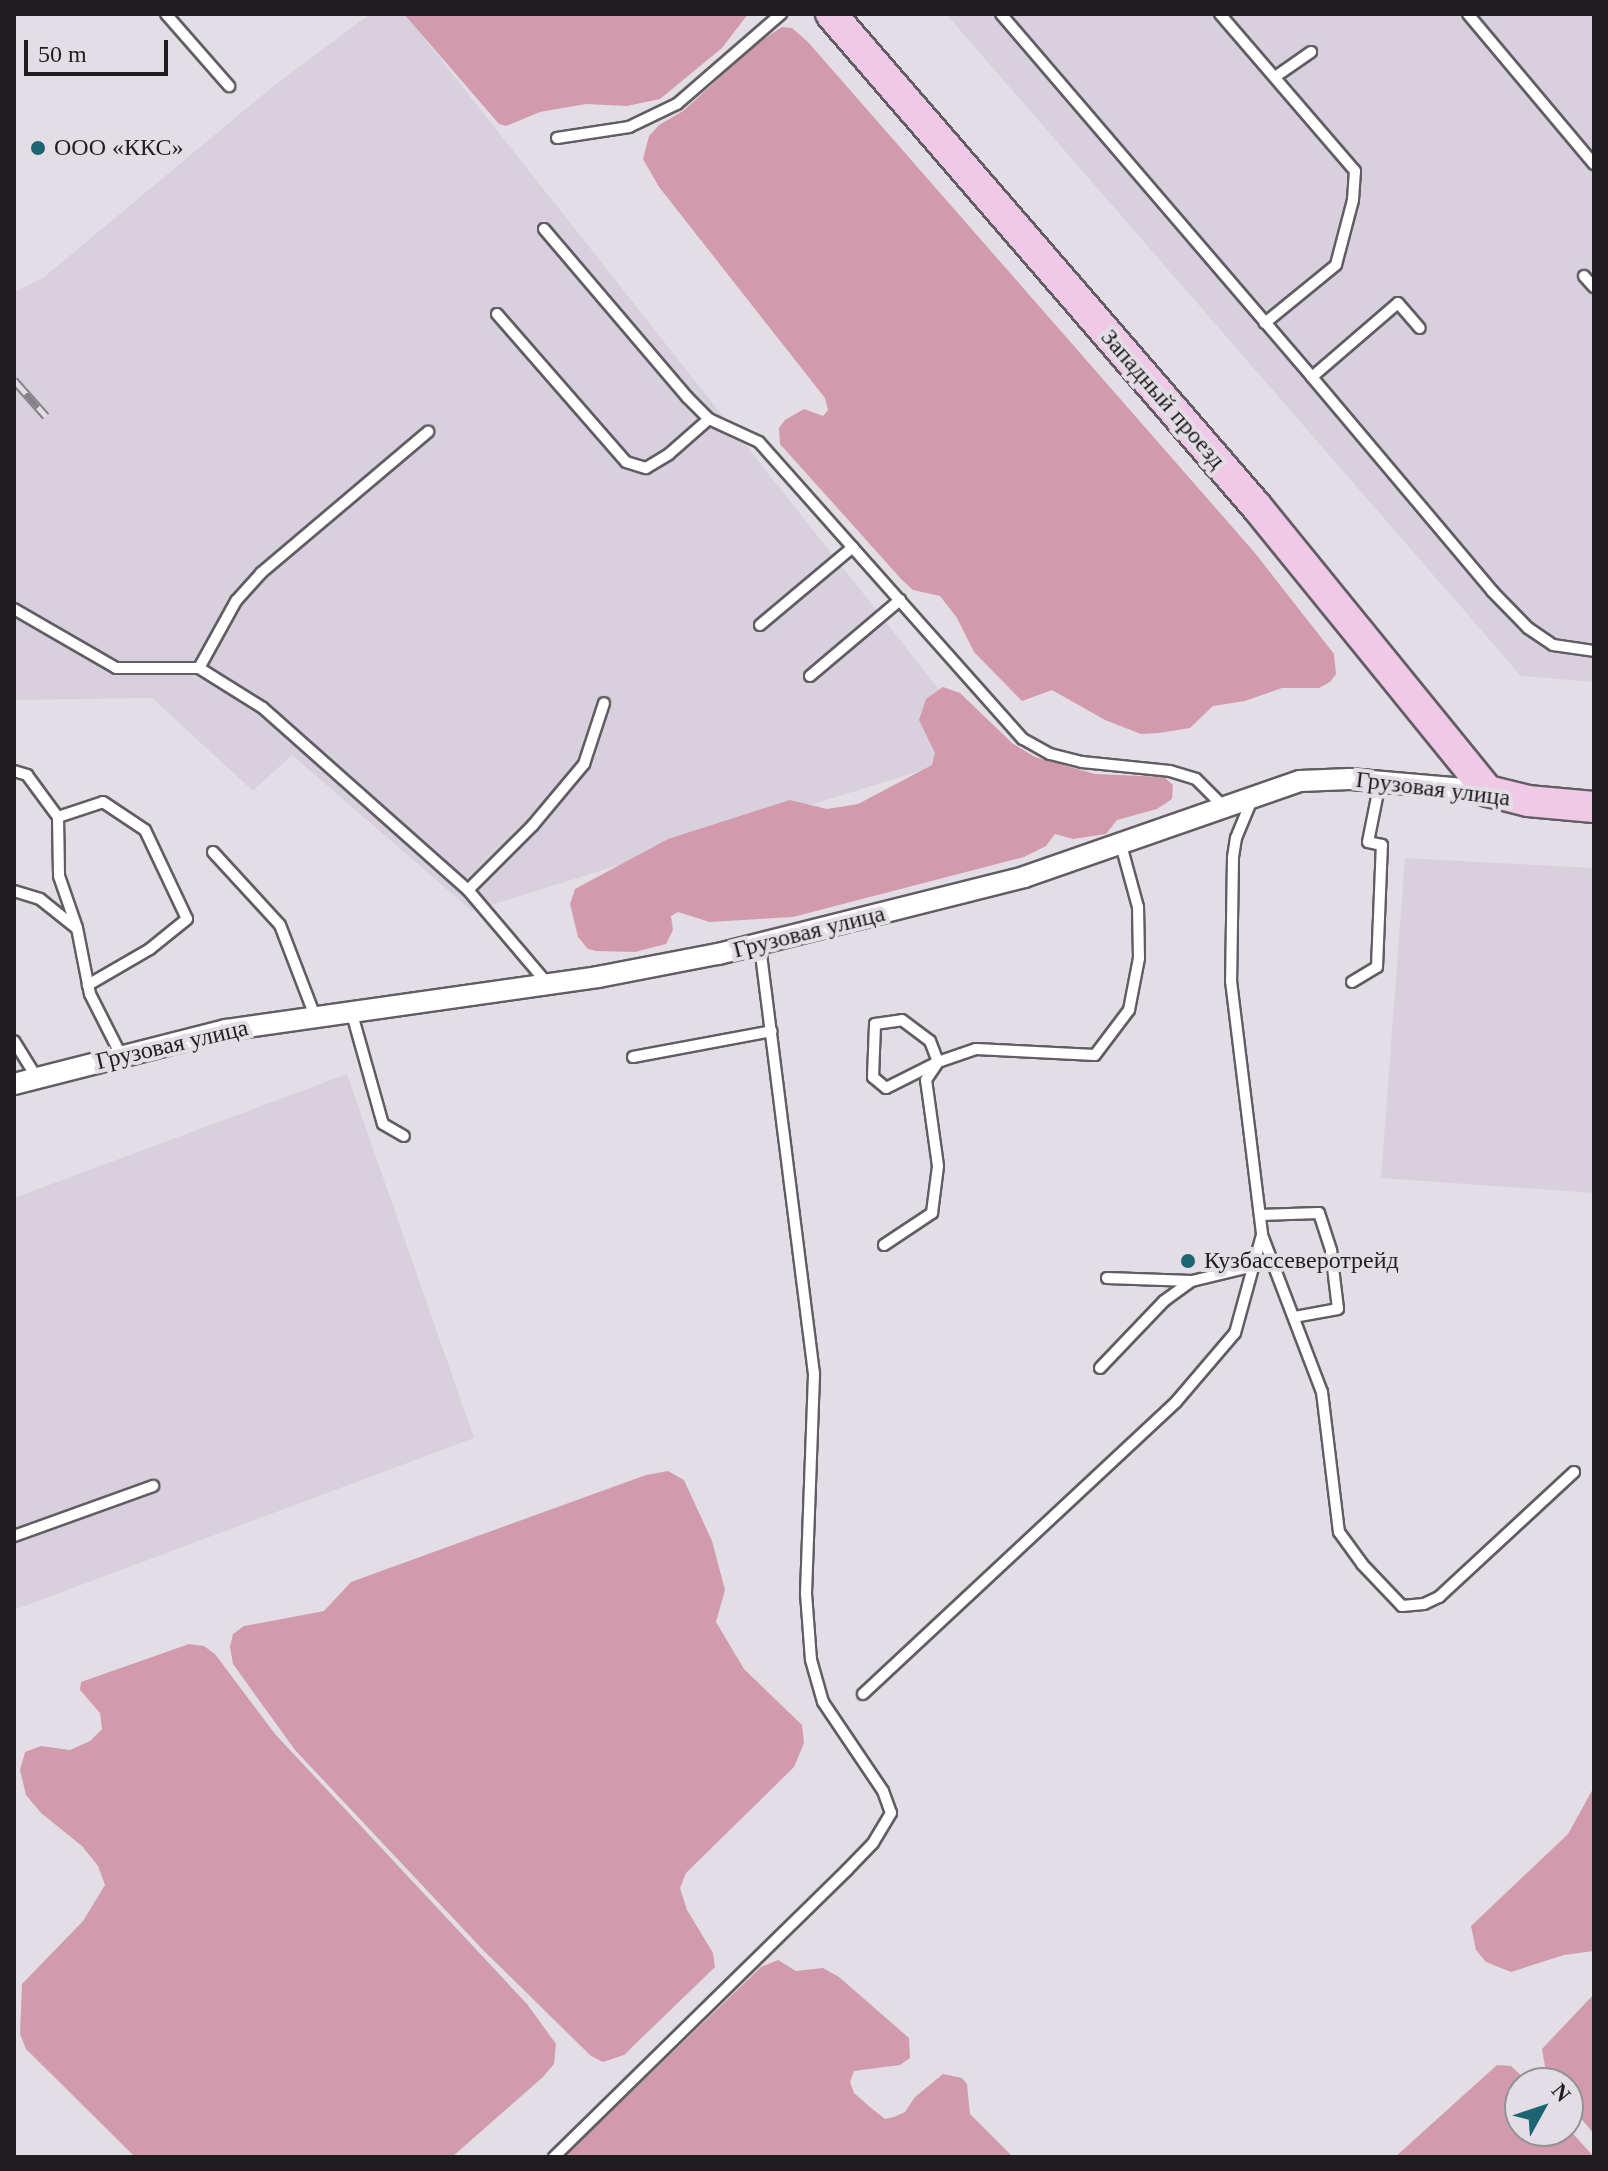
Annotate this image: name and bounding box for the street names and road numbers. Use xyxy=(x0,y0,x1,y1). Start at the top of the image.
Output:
street label: Западный проезд xyxy=(1095,323,1231,475)
street label: Грузовая улица xyxy=(1354,765,1512,813)
street label: Грузовая улица xyxy=(730,899,888,965)
street label: Грузовая улица xyxy=(93,1013,251,1077)

